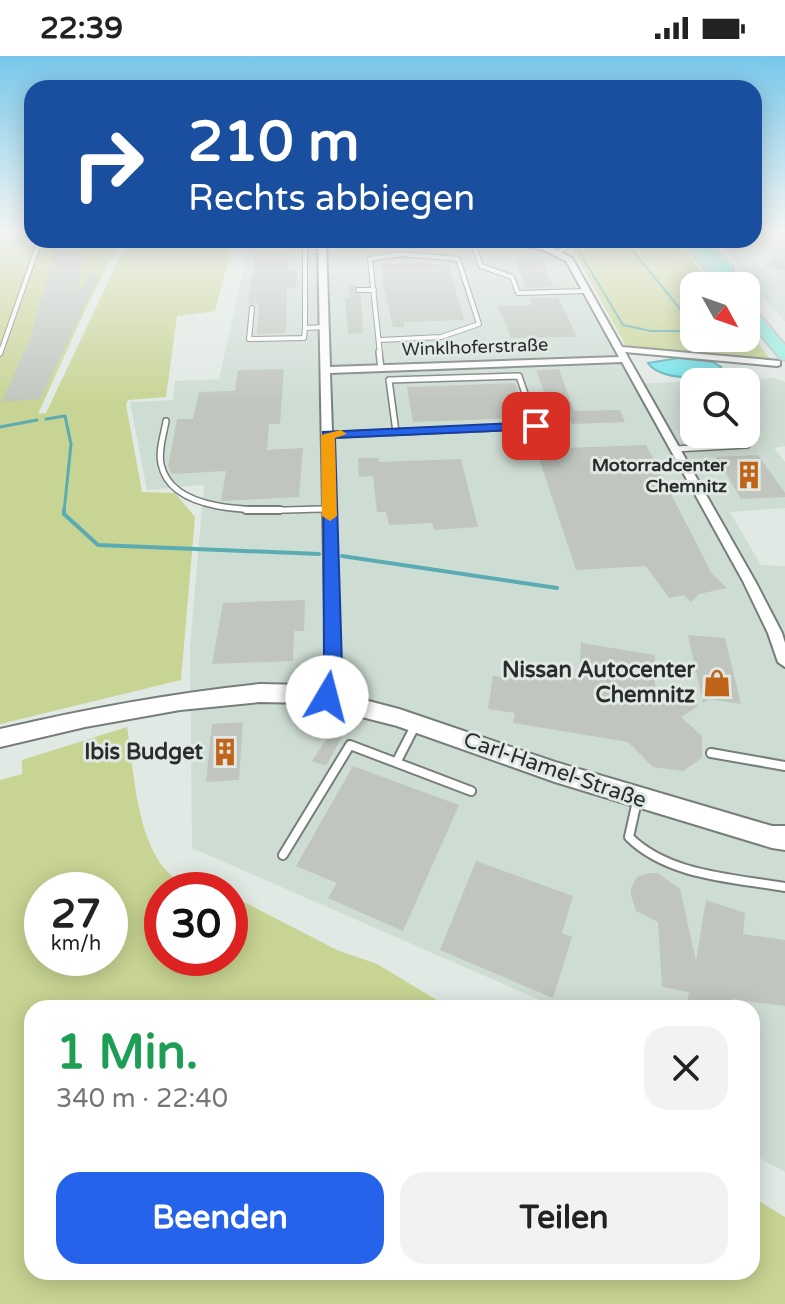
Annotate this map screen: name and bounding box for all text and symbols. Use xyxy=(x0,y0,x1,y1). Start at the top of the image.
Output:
text: 22:39 xyxy=(40,10,123,47)
text: 210 m xyxy=(188,109,359,176)
icon: right xyxy=(56,112,160,216)
text: Rechts abbiegen xyxy=(188,177,475,220)
north arrow xyxy=(680,272,760,352)
map controls xyxy=(680,272,760,448)
street label: Winklhoferstraße xyxy=(401,333,549,361)
button: search xyxy=(680,368,760,448)
pin xyxy=(502,392,570,460)
icon: arrive xyxy=(514,404,558,448)
place label: Motorradcenter Chemnitz xyxy=(592,454,728,497)
building icon: Motorradcenter Chemnitz xyxy=(734,460,764,490)
position arrow xyxy=(285,655,369,739)
place label: Nissan Autocenter Chemnitz xyxy=(502,657,696,708)
shop icon: Nissan Autocenter Chemnitz xyxy=(702,668,732,698)
street label: Carl-Hamel-Straße xyxy=(460,727,650,813)
building icon: Ibis Budget xyxy=(210,737,240,767)
place label: Ibis Budget xyxy=(84,739,204,765)
speed limit sign: 30 xyxy=(144,872,248,976)
text: 27 xyxy=(51,890,101,938)
text: km/h xyxy=(51,932,101,956)
text: 1 Min. xyxy=(56,1024,198,1082)
button: close xyxy=(644,1026,728,1110)
text: 340 m · 22:40 xyxy=(56,1083,228,1114)
button: Beenden xyxy=(56,1172,384,1264)
button: Teilen xyxy=(400,1172,728,1264)

